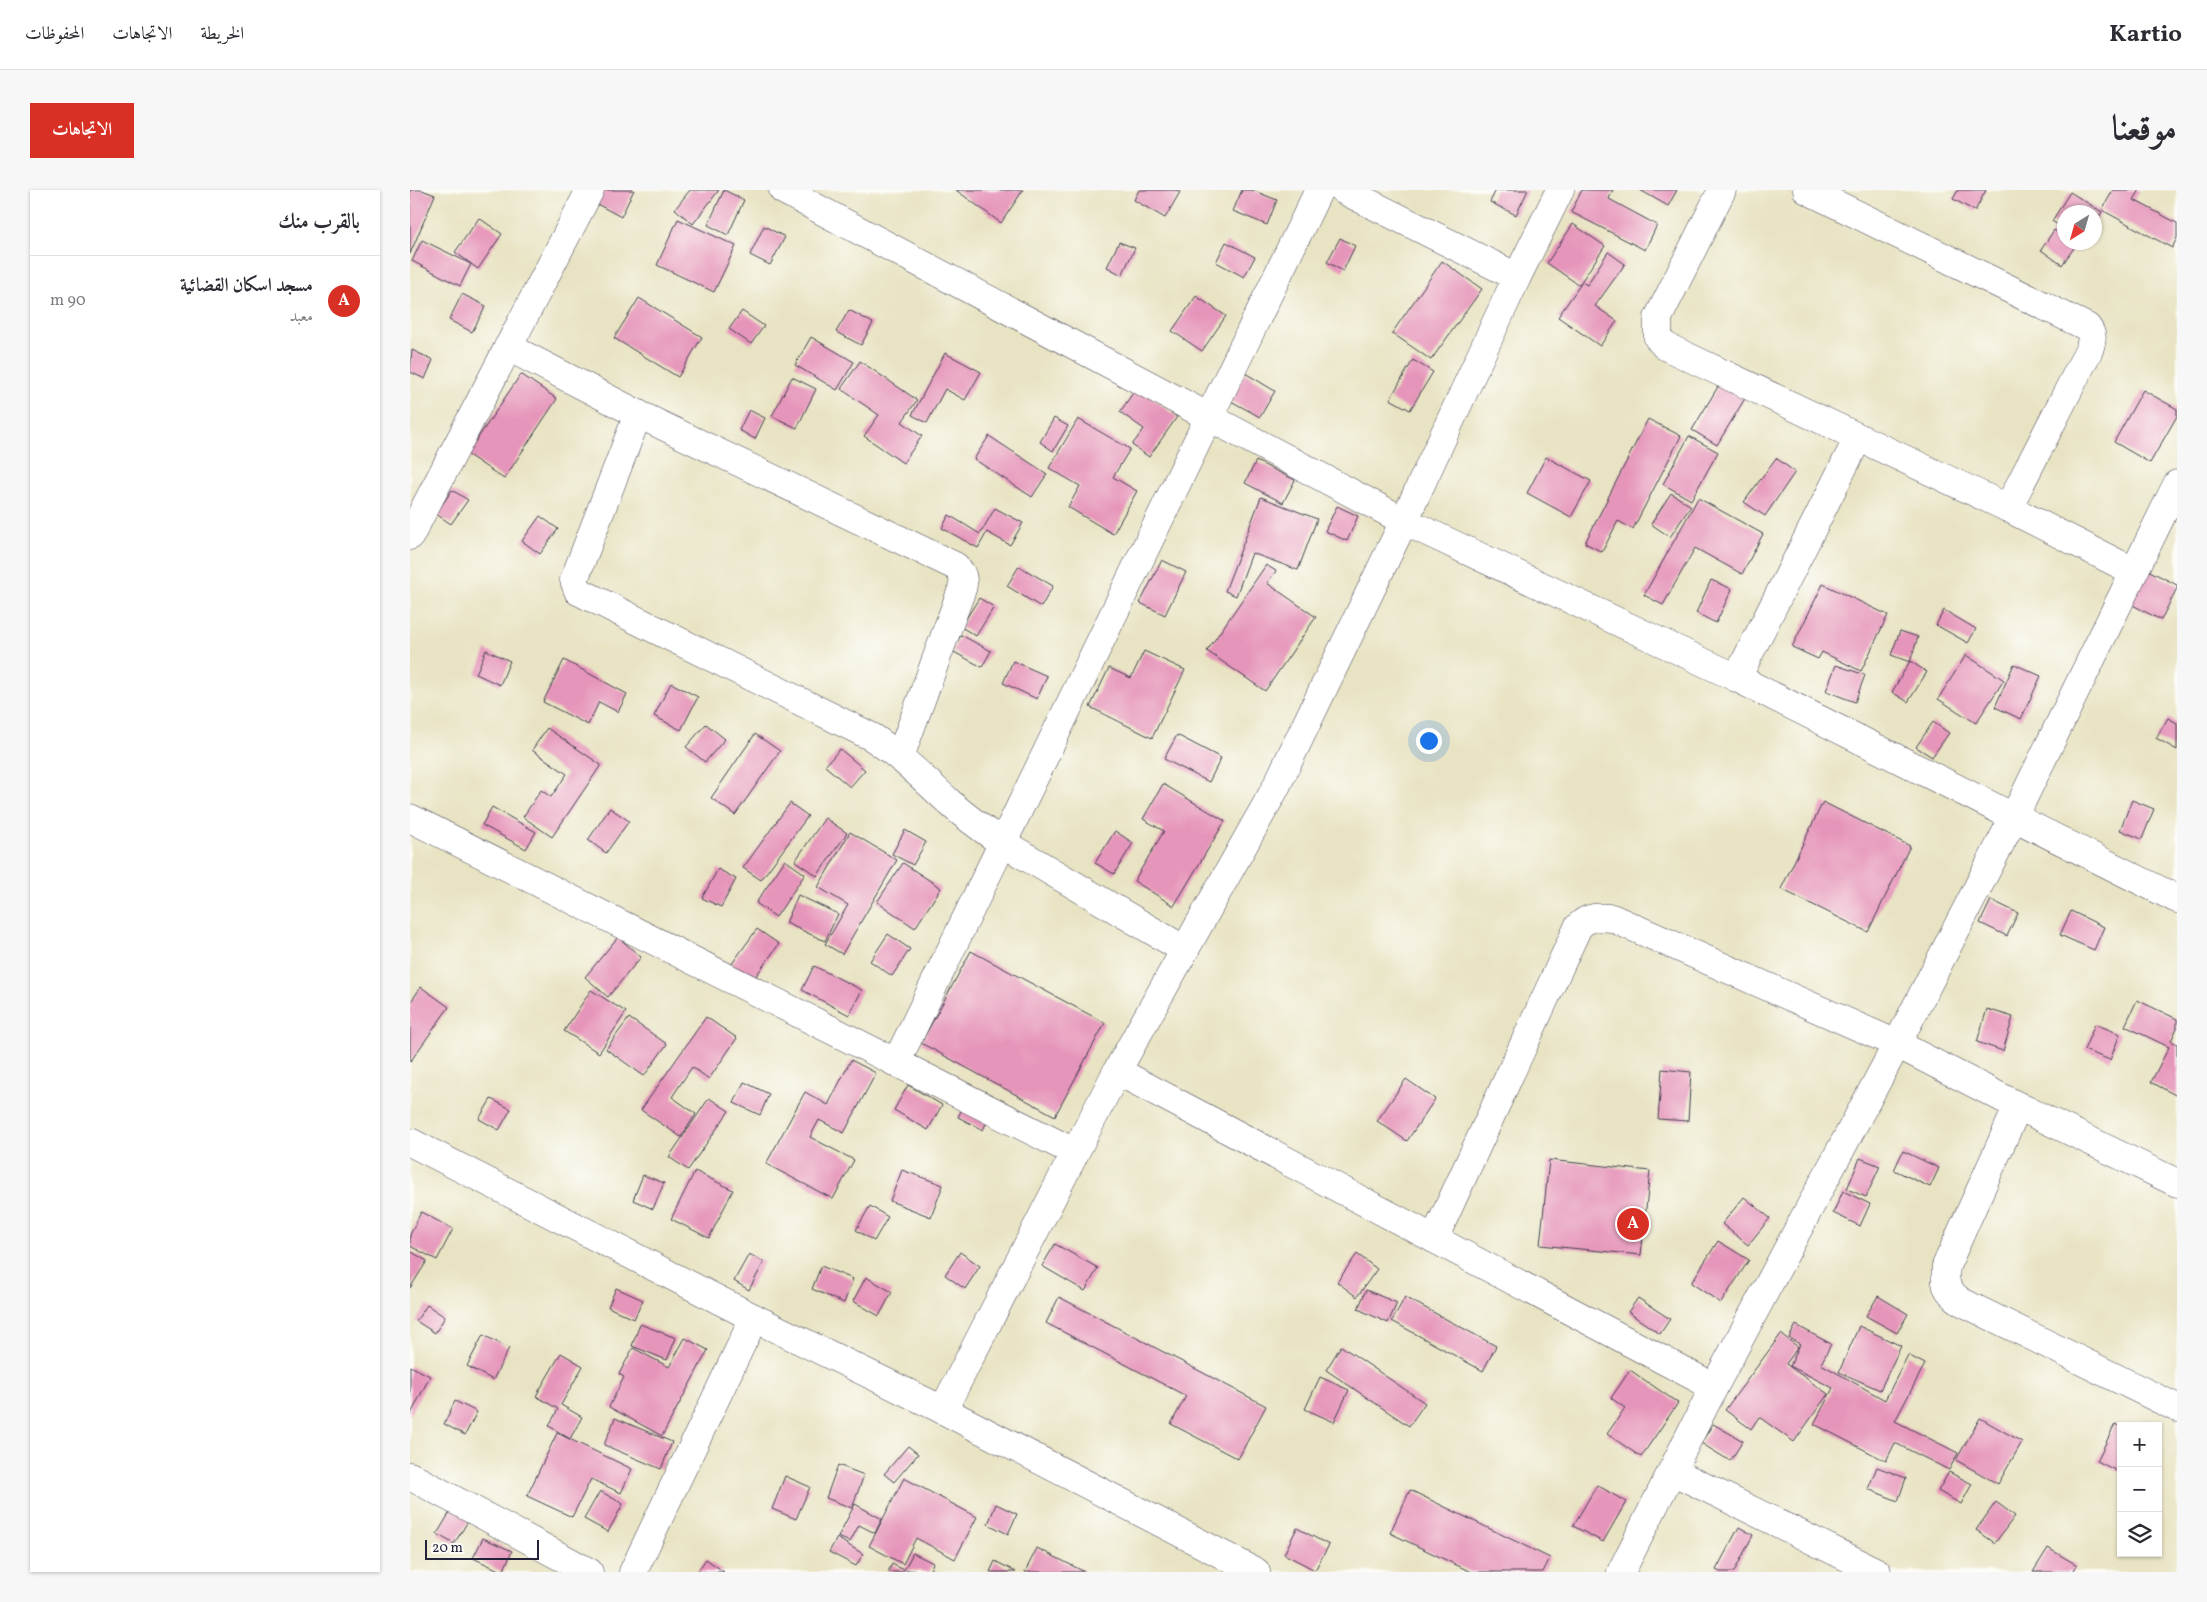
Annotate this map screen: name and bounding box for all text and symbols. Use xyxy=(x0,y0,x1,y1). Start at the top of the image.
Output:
text: Kartio xyxy=(2109,18,2182,52)
text: المحفوظات xyxy=(25,22,84,47)
text: الاتجاهات xyxy=(112,22,172,47)
text: الخريطة xyxy=(200,22,244,47)
button: الاتجاهات xyxy=(30,103,134,158)
text: موقعنا xyxy=(2112,106,2177,154)
north arrow xyxy=(2057,205,2102,250)
text: بالقرب منك xyxy=(278,208,360,237)
text: مسجد اسكان القضائية xyxy=(180,273,313,299)
text: 90 m xyxy=(50,290,86,312)
text: A xyxy=(338,290,350,312)
text: معبد xyxy=(289,306,313,328)
your location xyxy=(1416,728,1442,754)
pin: A xyxy=(1617,1205,1649,1243)
map controls xyxy=(2117,1422,2162,1557)
button: + xyxy=(2117,1422,2162,1467)
button: − xyxy=(2117,1467,2162,1512)
button: layers xyxy=(2117,1512,2162,1557)
scale bar xyxy=(425,1537,539,1560)
text: 20 m xyxy=(432,1539,463,1558)

